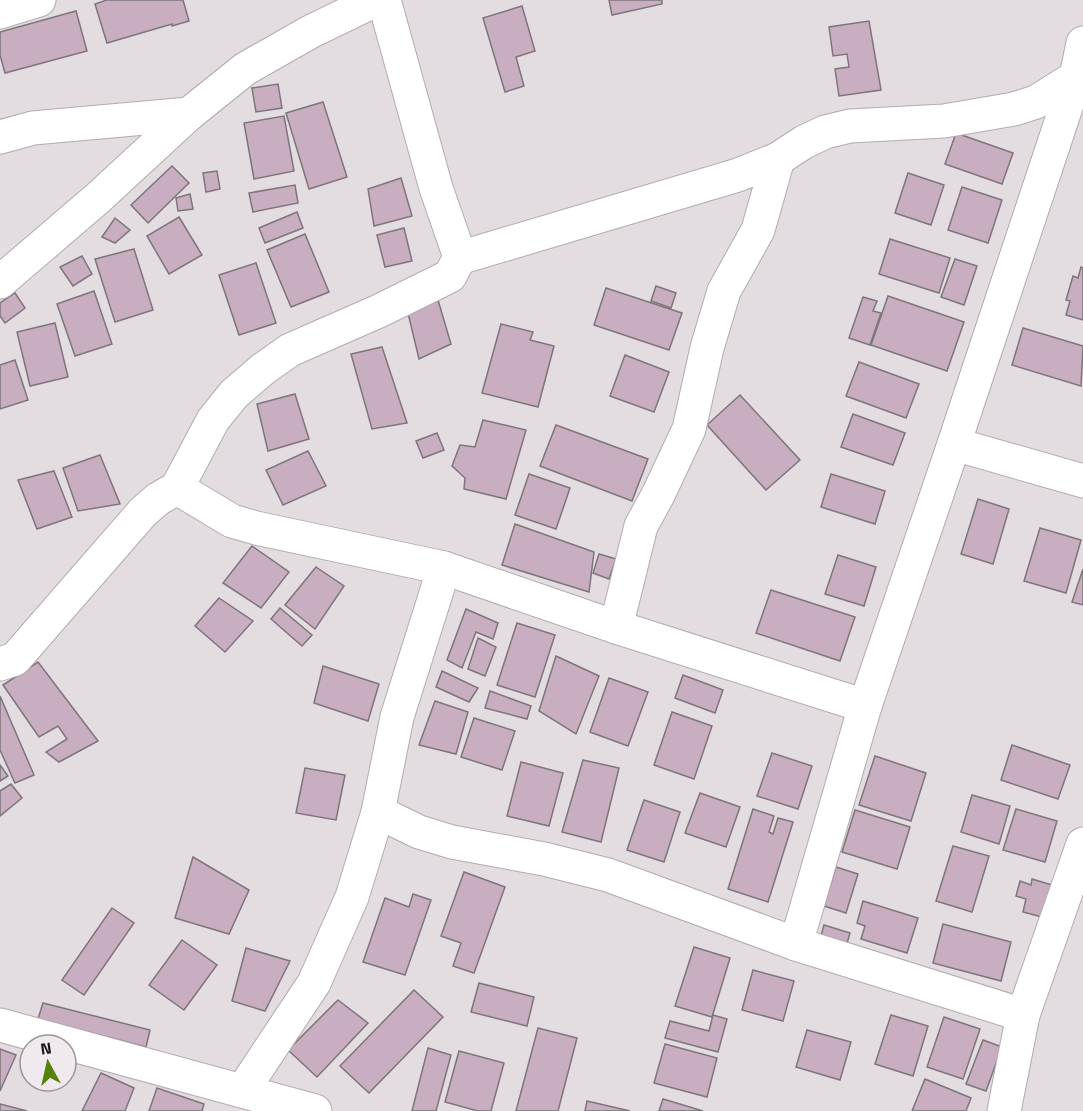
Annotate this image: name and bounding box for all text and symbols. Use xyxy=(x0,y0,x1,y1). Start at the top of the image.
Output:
north arrow xyxy=(18,1033,78,1093)
text: N xyxy=(39,1035,53,1061)

